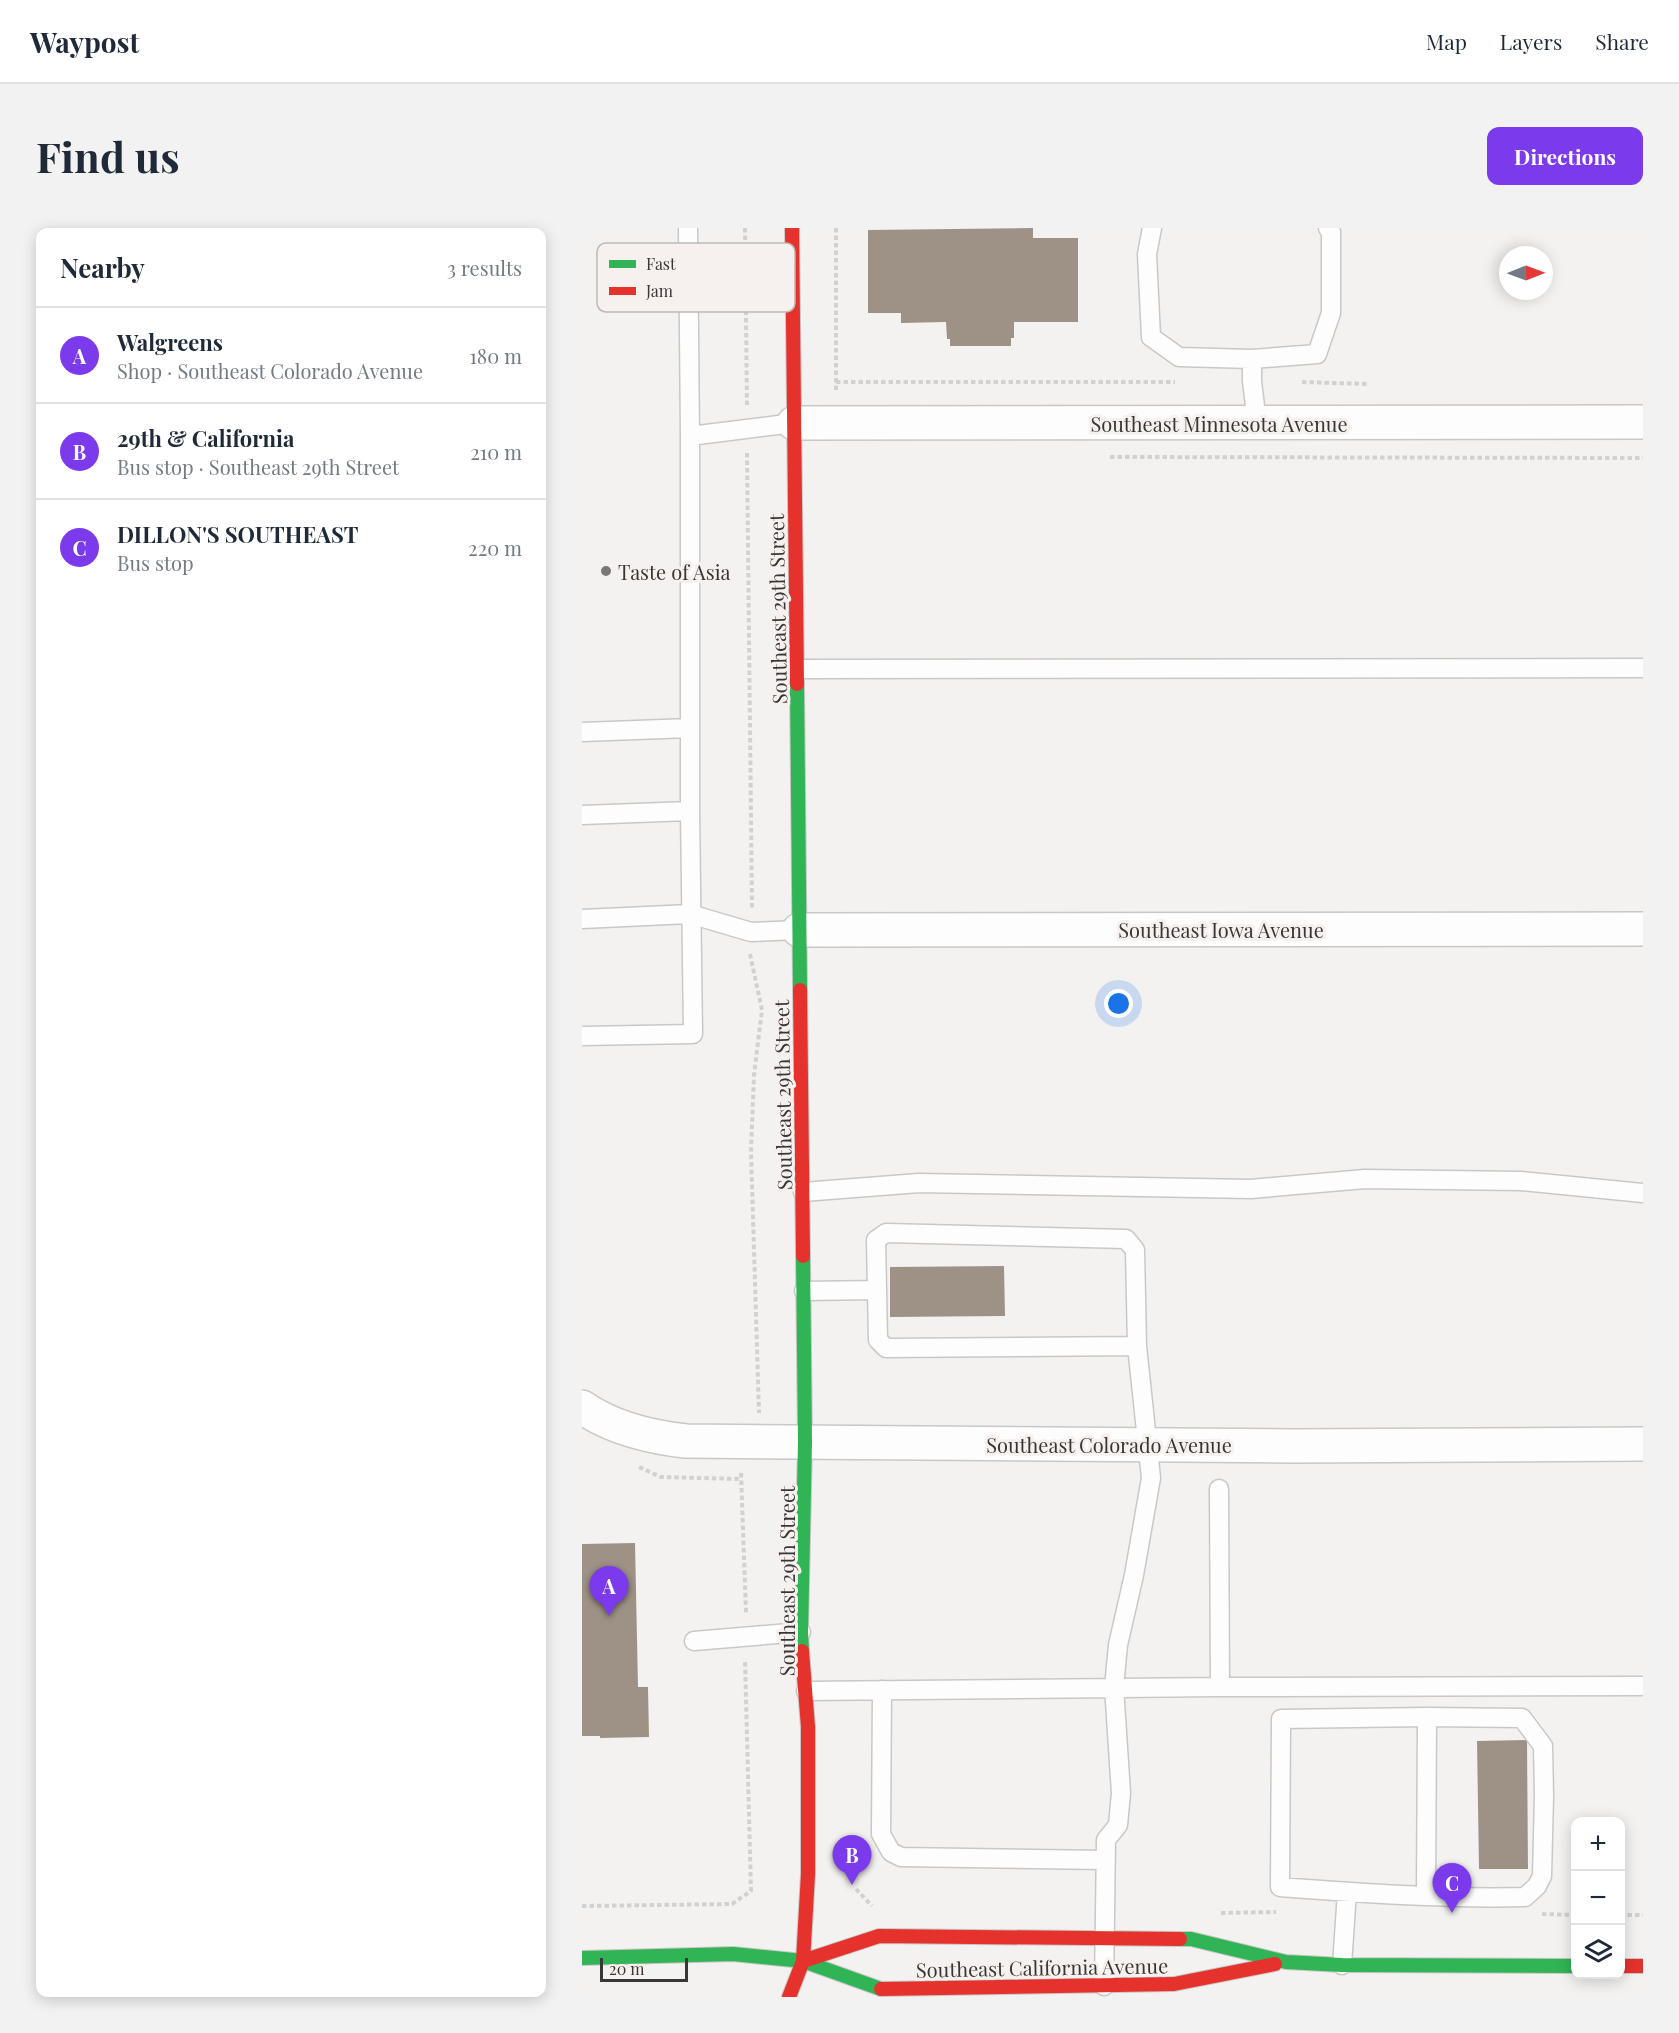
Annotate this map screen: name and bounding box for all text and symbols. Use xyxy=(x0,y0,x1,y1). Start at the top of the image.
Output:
text: Waypost xyxy=(30,23,139,60)
text: Map xyxy=(1426,27,1467,55)
text: Layers xyxy=(1500,27,1562,55)
text: Share xyxy=(1595,27,1649,55)
button: Directions xyxy=(1487,127,1643,185)
text: Find us xyxy=(36,128,180,184)
legend xyxy=(597,243,795,312)
north arrow xyxy=(1499,246,1553,300)
text: Nearby xyxy=(60,250,145,285)
text: Fast xyxy=(646,253,676,274)
text: 3 results xyxy=(447,254,522,281)
text: Jam xyxy=(645,280,673,301)
text: Walgreens xyxy=(117,327,223,357)
text: A xyxy=(73,342,86,369)
text: 180 m xyxy=(469,342,522,369)
text: Shop · Southeast Colorado Avenue xyxy=(117,357,423,384)
street label: Southeast Minnesota Avenue xyxy=(1090,410,1348,437)
text: 29th & California xyxy=(117,423,294,453)
text: B xyxy=(73,438,86,465)
text: 210 m xyxy=(470,438,522,465)
text: Bus stop · Southeast 29th Street xyxy=(117,453,399,480)
street label: Southeast 29th Street xyxy=(762,513,792,704)
text: DILLON'S SOUTHEAST xyxy=(117,519,359,549)
text: C xyxy=(72,534,87,561)
text: 220 m xyxy=(468,534,522,561)
text: Bus stop xyxy=(117,549,194,576)
place label: Taste of Asia xyxy=(618,558,731,585)
marker: Taste of Asia xyxy=(599,564,613,578)
street label: Southeast Iowa Avenue xyxy=(1118,916,1324,943)
your location xyxy=(1104,989,1133,1018)
street label: Southeast 29th Street xyxy=(767,999,797,1190)
street label: Southeast Colorado Avenue xyxy=(986,1431,1232,1458)
street label: Southeast 29th Street xyxy=(773,1485,800,1676)
pin: A xyxy=(590,1566,628,1616)
map controls xyxy=(1571,1817,1625,1979)
button: + xyxy=(1571,1817,1625,1871)
pin: B xyxy=(832,1836,872,1885)
pin: C xyxy=(1432,1864,1472,1913)
button: − xyxy=(1571,1871,1625,1925)
button: layers xyxy=(1571,1925,1625,1979)
street label: Southeast California Avenue xyxy=(916,1951,1168,1983)
scale bar xyxy=(600,1955,688,1982)
text: 20 m xyxy=(609,1958,644,1979)

